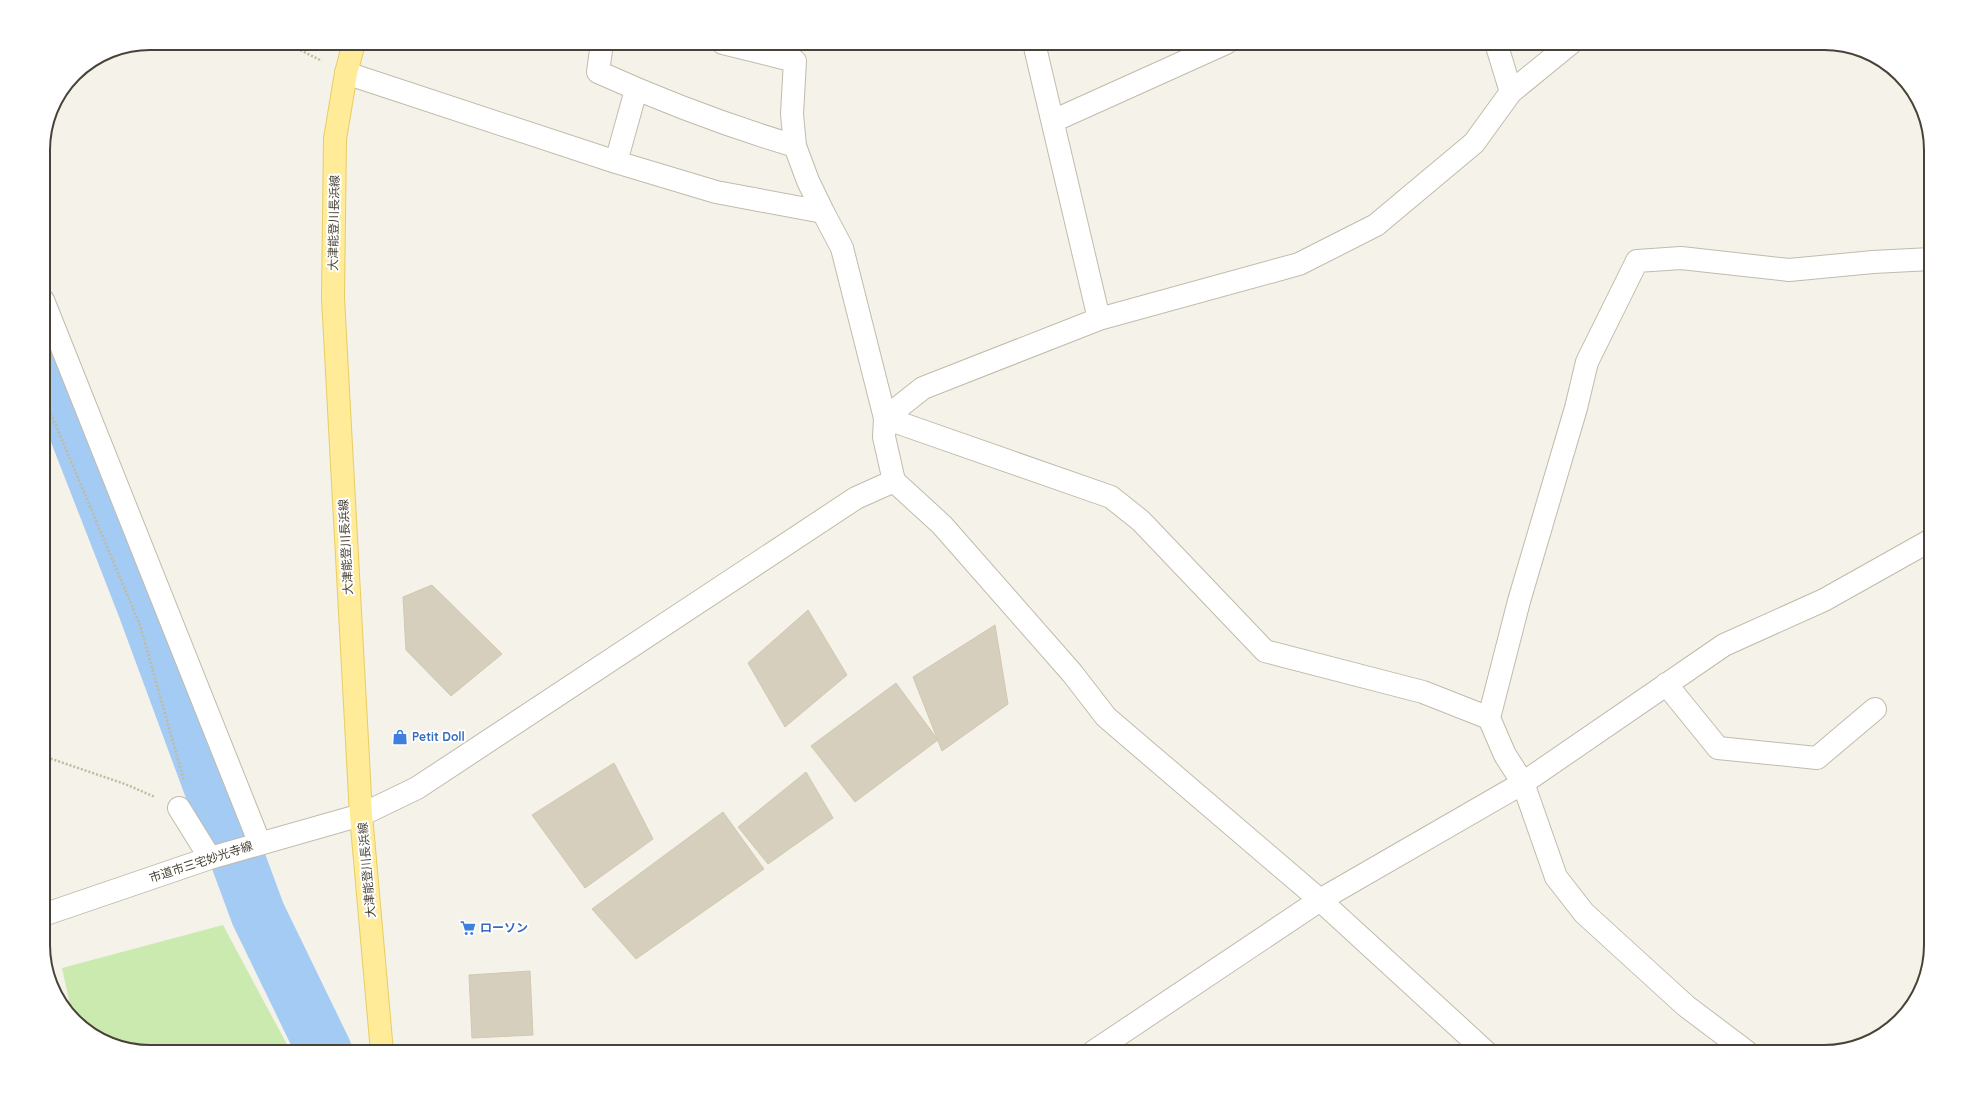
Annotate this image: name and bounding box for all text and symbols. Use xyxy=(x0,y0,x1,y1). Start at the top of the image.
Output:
street label: 大津能登川長浜線 xyxy=(325,175,342,271)
street label: 大津能登川長浜線 xyxy=(335,499,356,595)
shop icon: Petit Doll xyxy=(391,728,409,746)
place label: Petit Doll xyxy=(412,729,465,744)
street label: 大津能登川長浜線 xyxy=(355,822,378,919)
street label: 市道市三宅妙光寺線 xyxy=(147,838,255,885)
supermarket icon: ローソン xyxy=(459,919,477,937)
place label: ローソン xyxy=(480,920,528,935)

